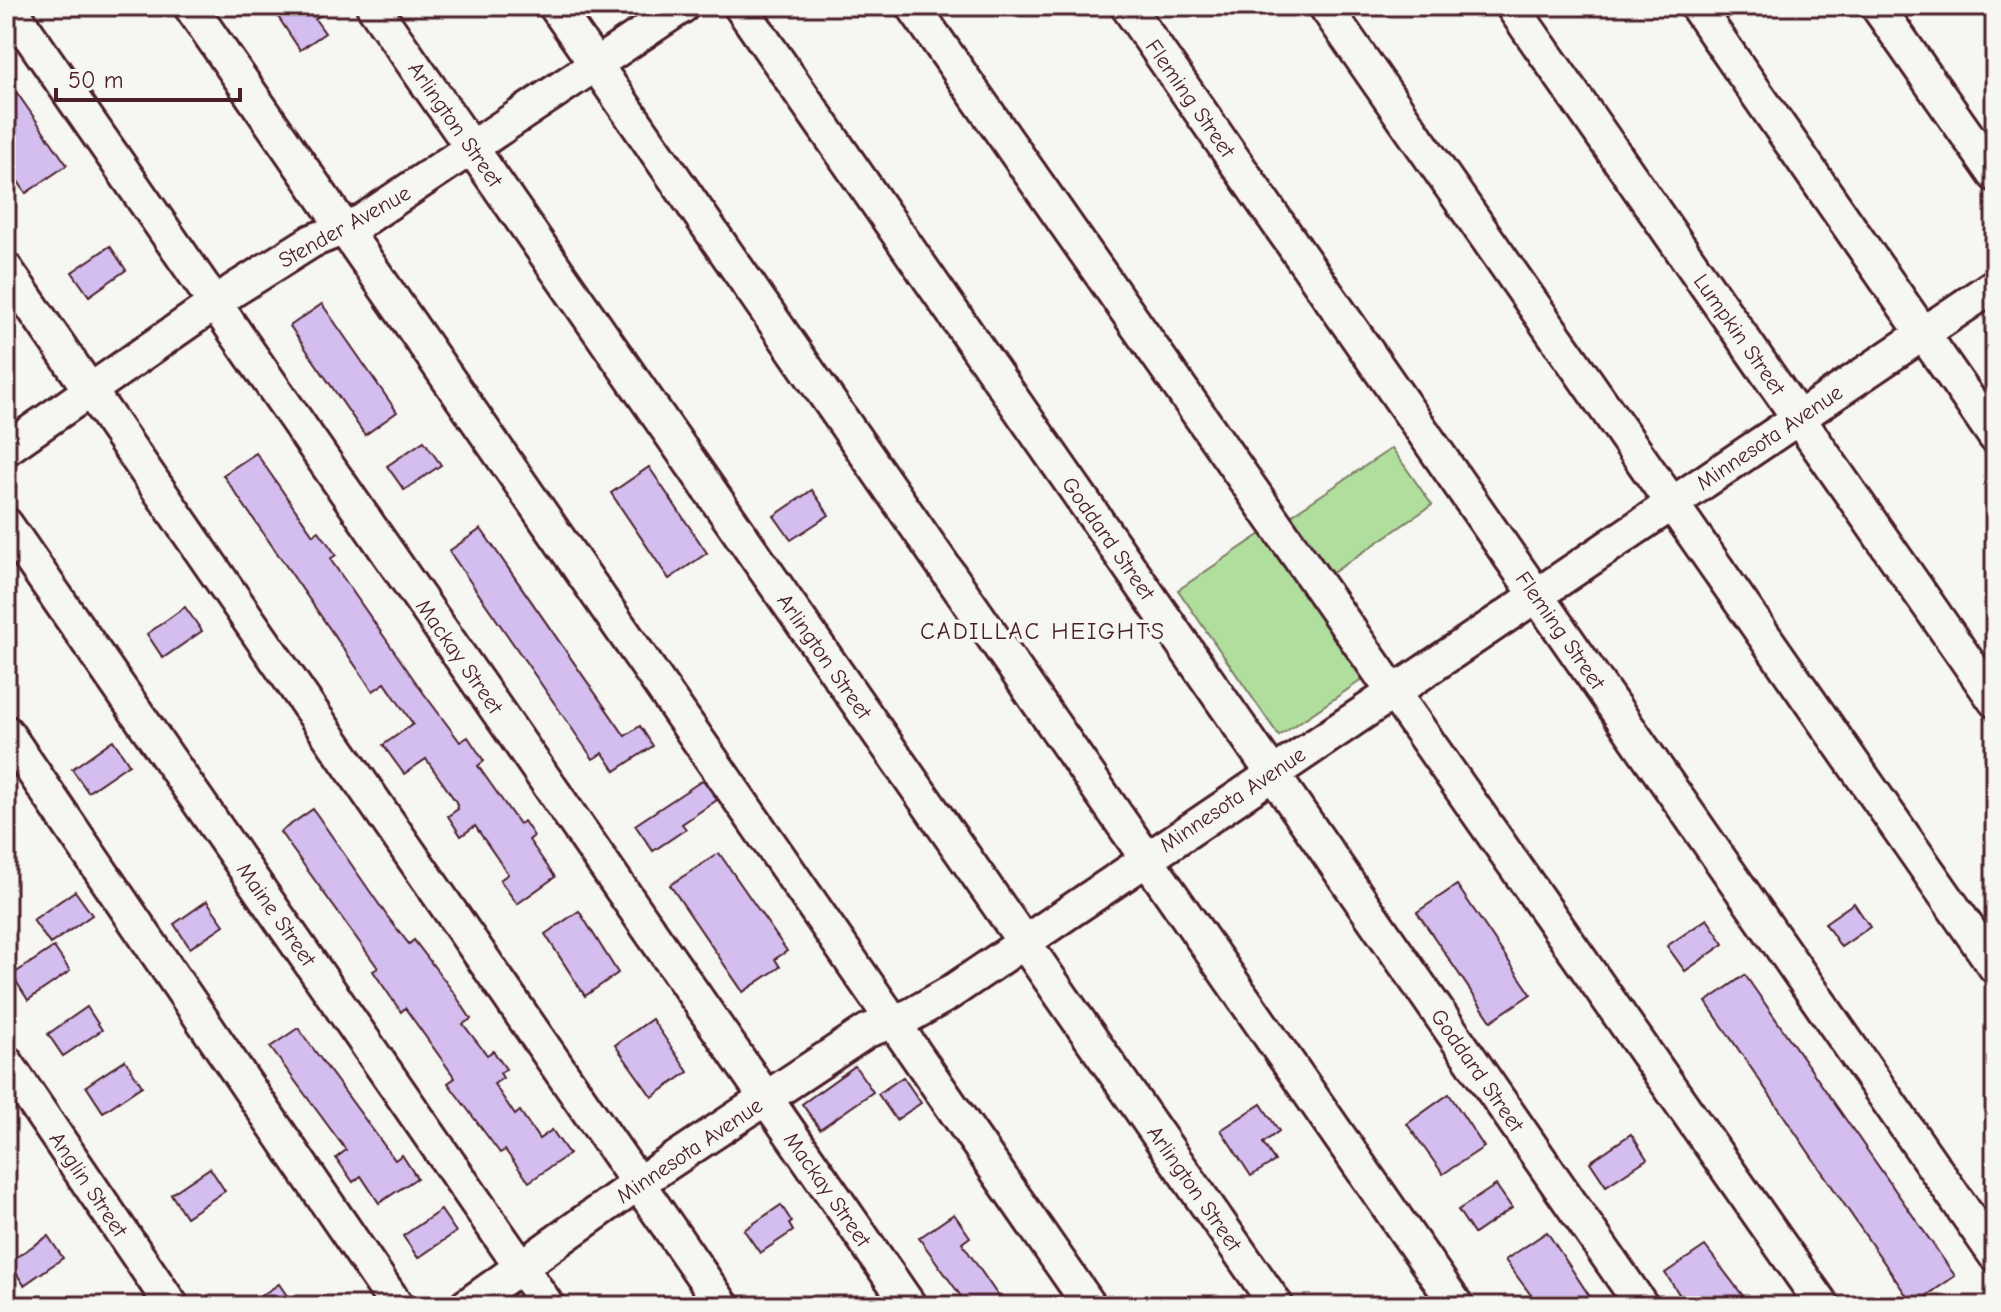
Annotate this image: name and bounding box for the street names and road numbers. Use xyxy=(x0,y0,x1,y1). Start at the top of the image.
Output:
street label: Fleming Street xyxy=(1140,35,1241,163)
street label: Arlington Street xyxy=(402,57,508,193)
street label: Stender Avenue xyxy=(274,180,415,274)
street label: Lumpkin Street xyxy=(1688,269,1791,401)
street label: Minnesota Avenue xyxy=(1692,379,1848,496)
street label: Goddard Street xyxy=(1056,472,1161,606)
street label: Fleming Street xyxy=(1510,567,1611,695)
street label: Arlington Street xyxy=(771,589,877,725)
street label: Mackay Street xyxy=(410,594,509,720)
street label: Minnesota Avenue xyxy=(1155,741,1311,858)
street label: Maine Street xyxy=(231,858,322,972)
street label: Goddard Street xyxy=(1425,1004,1530,1138)
street label: Minnesota Avenue xyxy=(612,1092,768,1209)
street label: Arlington Street xyxy=(1141,1121,1247,1257)
street label: Anglin Street xyxy=(44,1127,133,1243)
street label: Mackay Street xyxy=(778,1127,877,1253)

